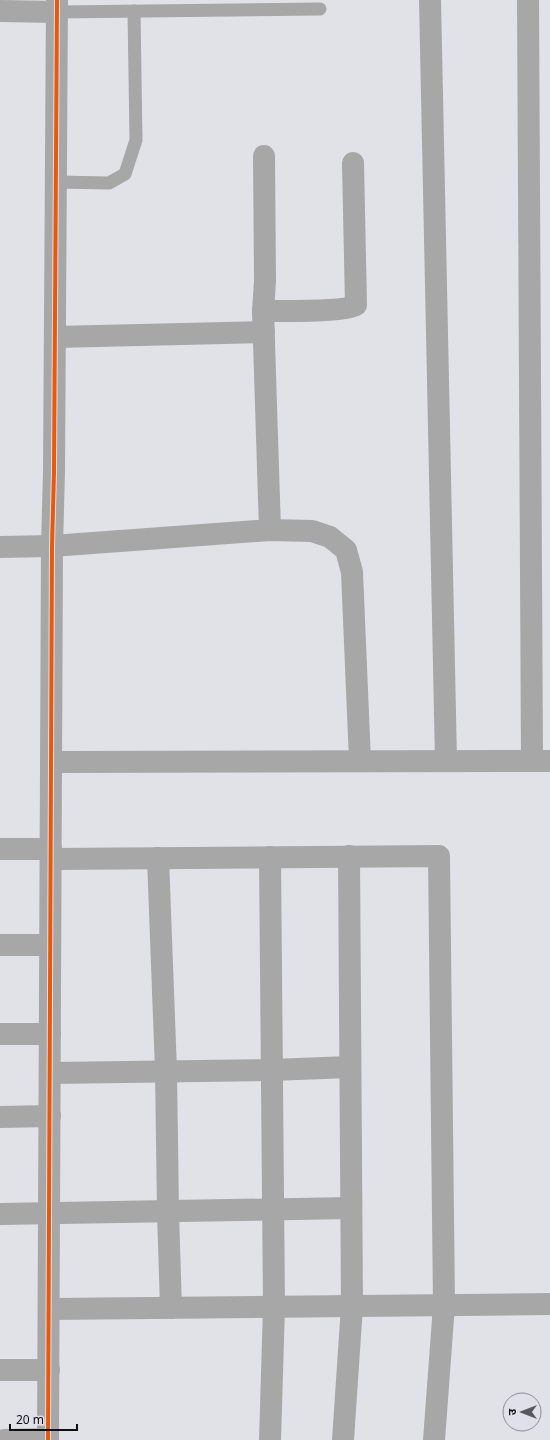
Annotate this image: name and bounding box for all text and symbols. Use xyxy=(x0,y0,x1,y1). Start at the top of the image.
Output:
north arrow xyxy=(502,1392,542,1432)
scale bar xyxy=(10,1406,77,1432)
text: उ xyxy=(504,1408,519,1415)
text: 20 m xyxy=(16,1411,44,1428)

